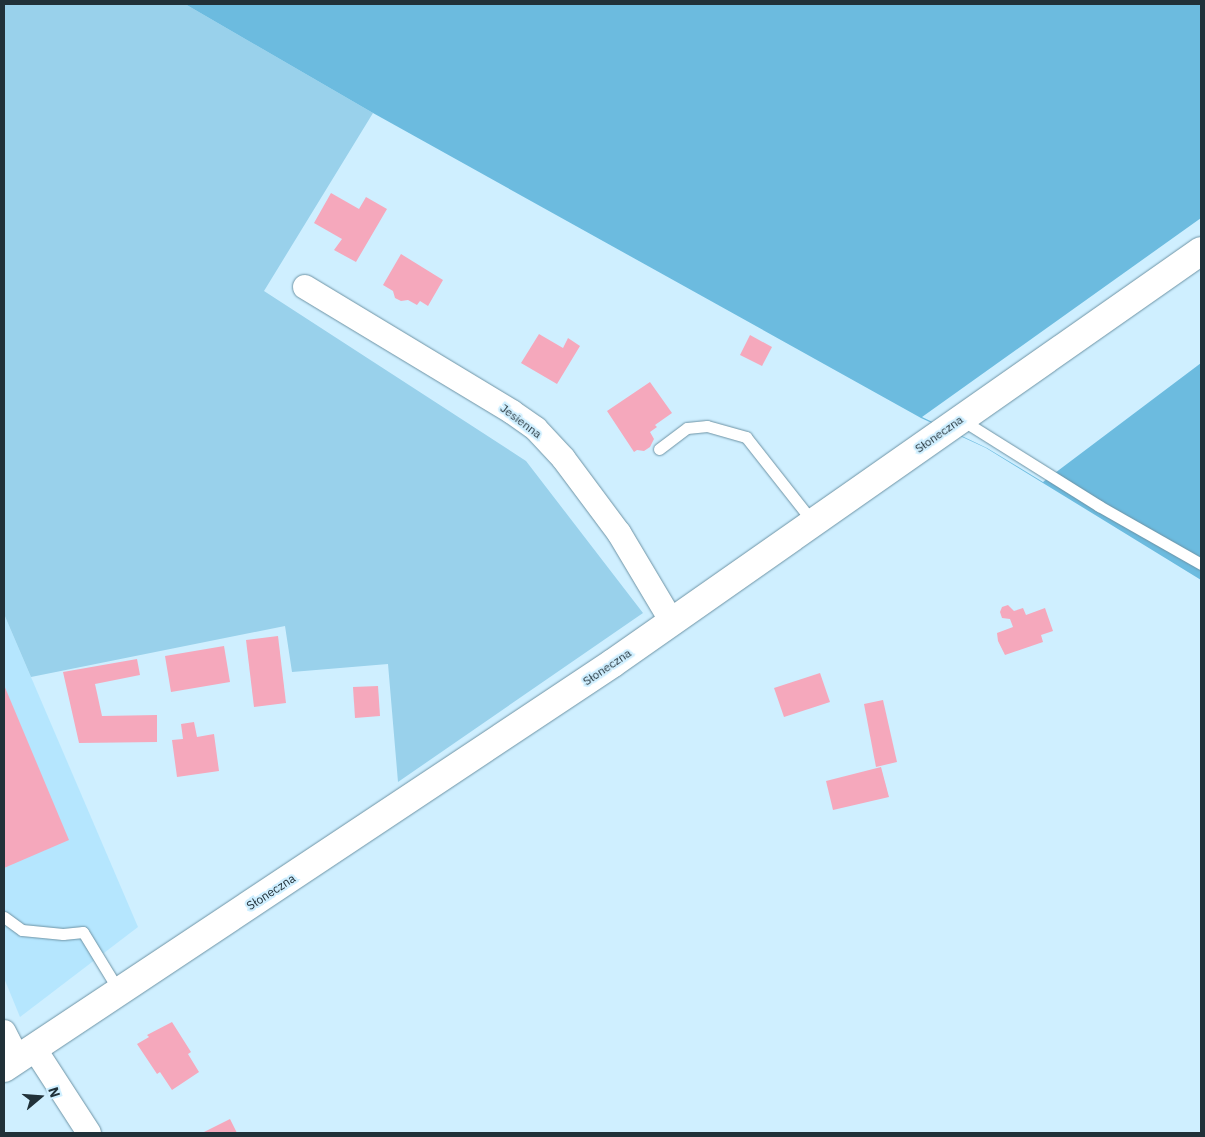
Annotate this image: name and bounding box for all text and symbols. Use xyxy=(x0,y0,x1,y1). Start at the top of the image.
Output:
street label: Jesienna xyxy=(497,401,545,441)
street label: Słoneczna xyxy=(912,412,966,456)
street label: Słoneczna xyxy=(580,646,634,688)
street label: Słoneczna xyxy=(244,871,298,913)
north arrow xyxy=(15,1072,65,1122)
text: N xyxy=(44,1085,64,1100)

